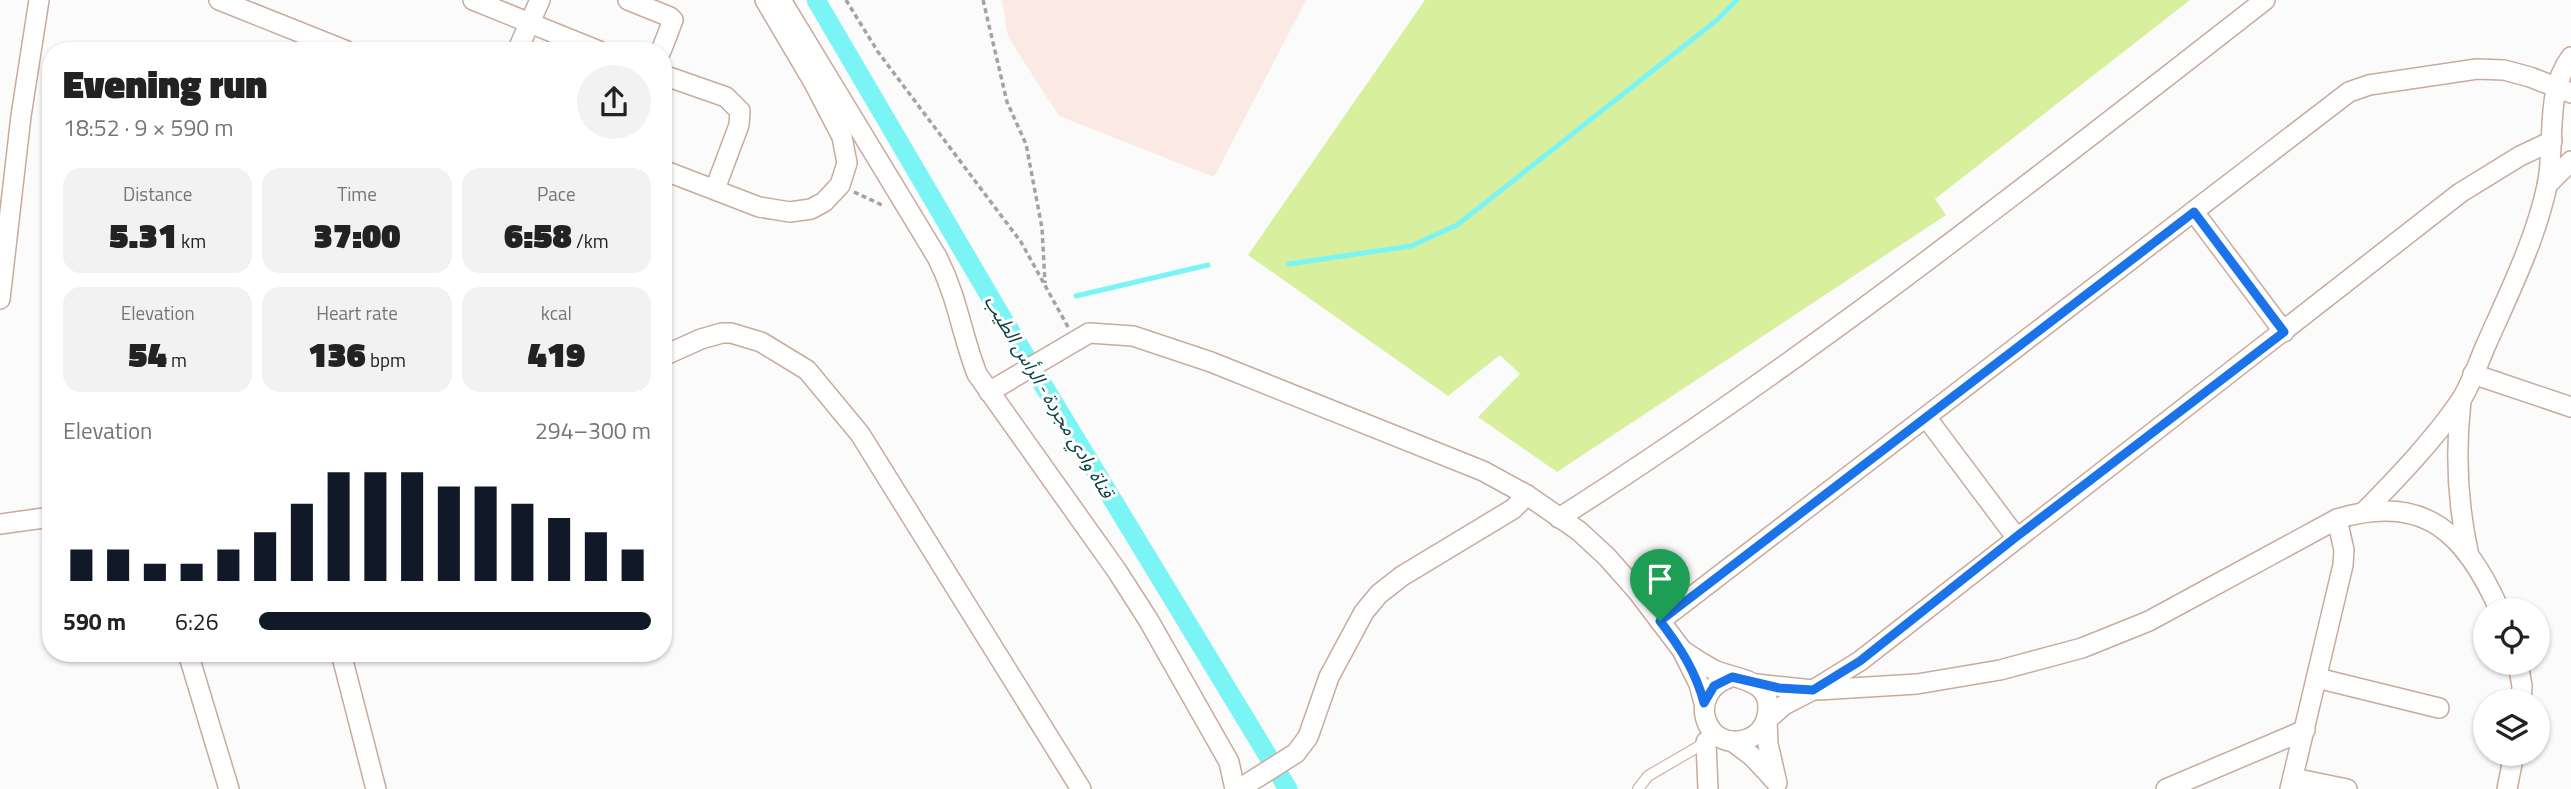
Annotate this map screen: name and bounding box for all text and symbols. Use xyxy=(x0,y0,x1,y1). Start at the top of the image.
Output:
text: Evening run xyxy=(63,55,267,113)
button: share xyxy=(577,65,651,139)
text: 18:52 · 9 × 590 m xyxy=(63,110,233,145)
text: Distance xyxy=(123,179,192,208)
text: Time xyxy=(337,179,377,208)
text: Pace xyxy=(537,179,576,208)
text: 5.31 xyxy=(109,208,177,262)
text: 37:00 xyxy=(313,208,401,262)
text: 6:58 xyxy=(504,208,572,262)
text: km xyxy=(177,226,206,255)
text: /km xyxy=(572,226,609,255)
water label: قناة وادي مجردة - الرأس الطيب xyxy=(976,289,1123,505)
text: Elevation xyxy=(121,298,195,327)
text: Heart rate xyxy=(316,298,398,327)
text: kcal xyxy=(541,298,572,327)
text: 54 xyxy=(128,327,167,381)
text: 136 xyxy=(308,327,366,381)
text: 419 xyxy=(527,327,585,381)
text: m xyxy=(167,345,187,374)
text: bpm xyxy=(366,345,406,374)
text: Elevation xyxy=(63,413,152,448)
text: 294–300 m xyxy=(535,413,651,448)
pin xyxy=(1630,549,1690,621)
icon: arrive xyxy=(1641,560,1679,598)
map controls xyxy=(2473,598,2550,766)
button: locate xyxy=(2473,598,2550,675)
text: 590 m xyxy=(63,604,126,639)
text: 6:26 xyxy=(175,604,219,639)
button: layers xyxy=(2473,689,2550,766)

